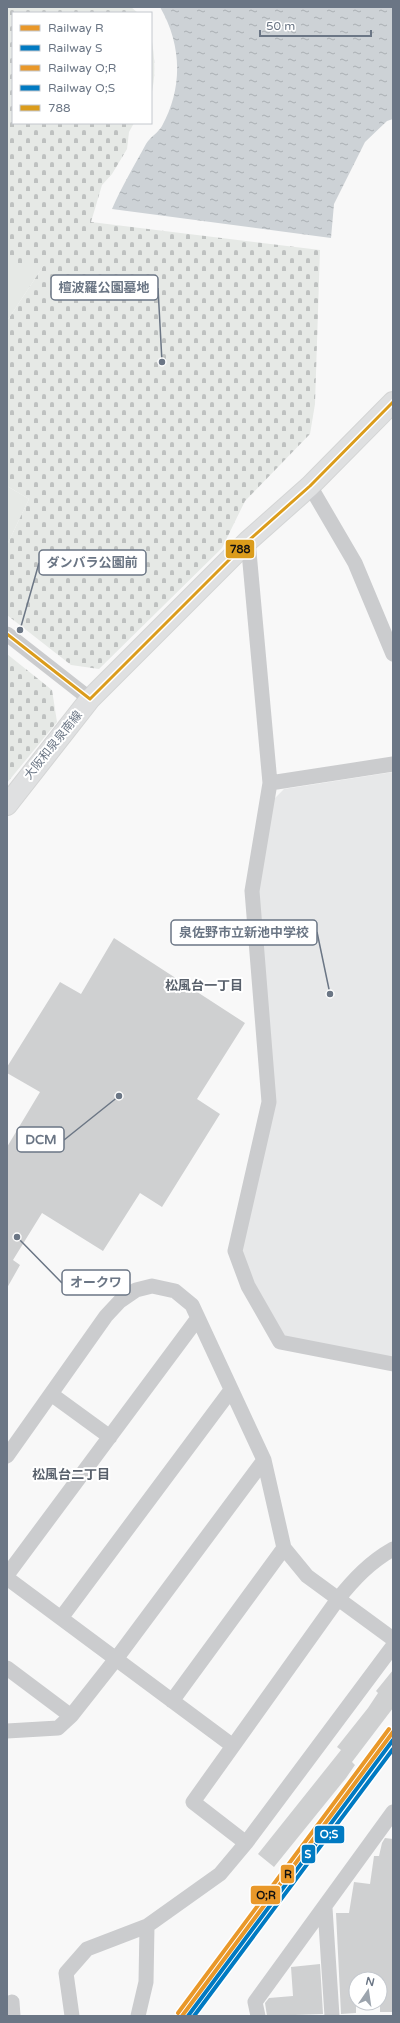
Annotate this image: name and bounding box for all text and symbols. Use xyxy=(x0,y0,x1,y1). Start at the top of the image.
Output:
legend xyxy=(12,12,152,124)
scale bar xyxy=(260,12,371,38)
text: 50 m xyxy=(266,19,295,33)
text: Railway R xyxy=(48,21,103,35)
text: Railway S xyxy=(48,41,102,55)
text: Railway O;R xyxy=(48,61,116,75)
text: Railway O;S xyxy=(48,81,115,95)
text: 788 xyxy=(48,101,71,115)
callout: 檀波羅公園墓地 xyxy=(51,275,158,300)
text: 檀波羅公園墓地 xyxy=(58,280,150,296)
line badge: 788 xyxy=(225,539,255,559)
text: 788 xyxy=(230,543,250,556)
callout: ダンバラ公園前 xyxy=(39,550,146,575)
text: ダンバラ公園前 xyxy=(46,555,138,571)
street label: 大阪和泉泉南線 xyxy=(21,708,85,782)
callout: 泉佐野市立新池中学校 xyxy=(171,920,317,945)
text: 泉佐野市立新池中学校 xyxy=(179,925,309,941)
district label: 松風台一丁目 xyxy=(165,978,243,994)
callout: DCM xyxy=(17,1127,64,1152)
text: DCM xyxy=(25,1132,57,1148)
callout: オークワ xyxy=(62,1270,130,1295)
text: オークワ xyxy=(70,1275,122,1291)
district label: 松風台二丁目 xyxy=(32,1467,110,1483)
line badge: O;S xyxy=(314,1825,345,1844)
text: O;S xyxy=(320,1828,339,1841)
line badge: S xyxy=(301,1844,316,1864)
text: S xyxy=(305,1848,312,1861)
line badge: R xyxy=(280,1864,295,1884)
text: R xyxy=(284,1868,292,1881)
line badge: O;R xyxy=(250,1885,281,1905)
text: O;R xyxy=(256,1889,276,1902)
north arrow xyxy=(348,1971,388,2011)
text: N xyxy=(364,1974,376,1989)

